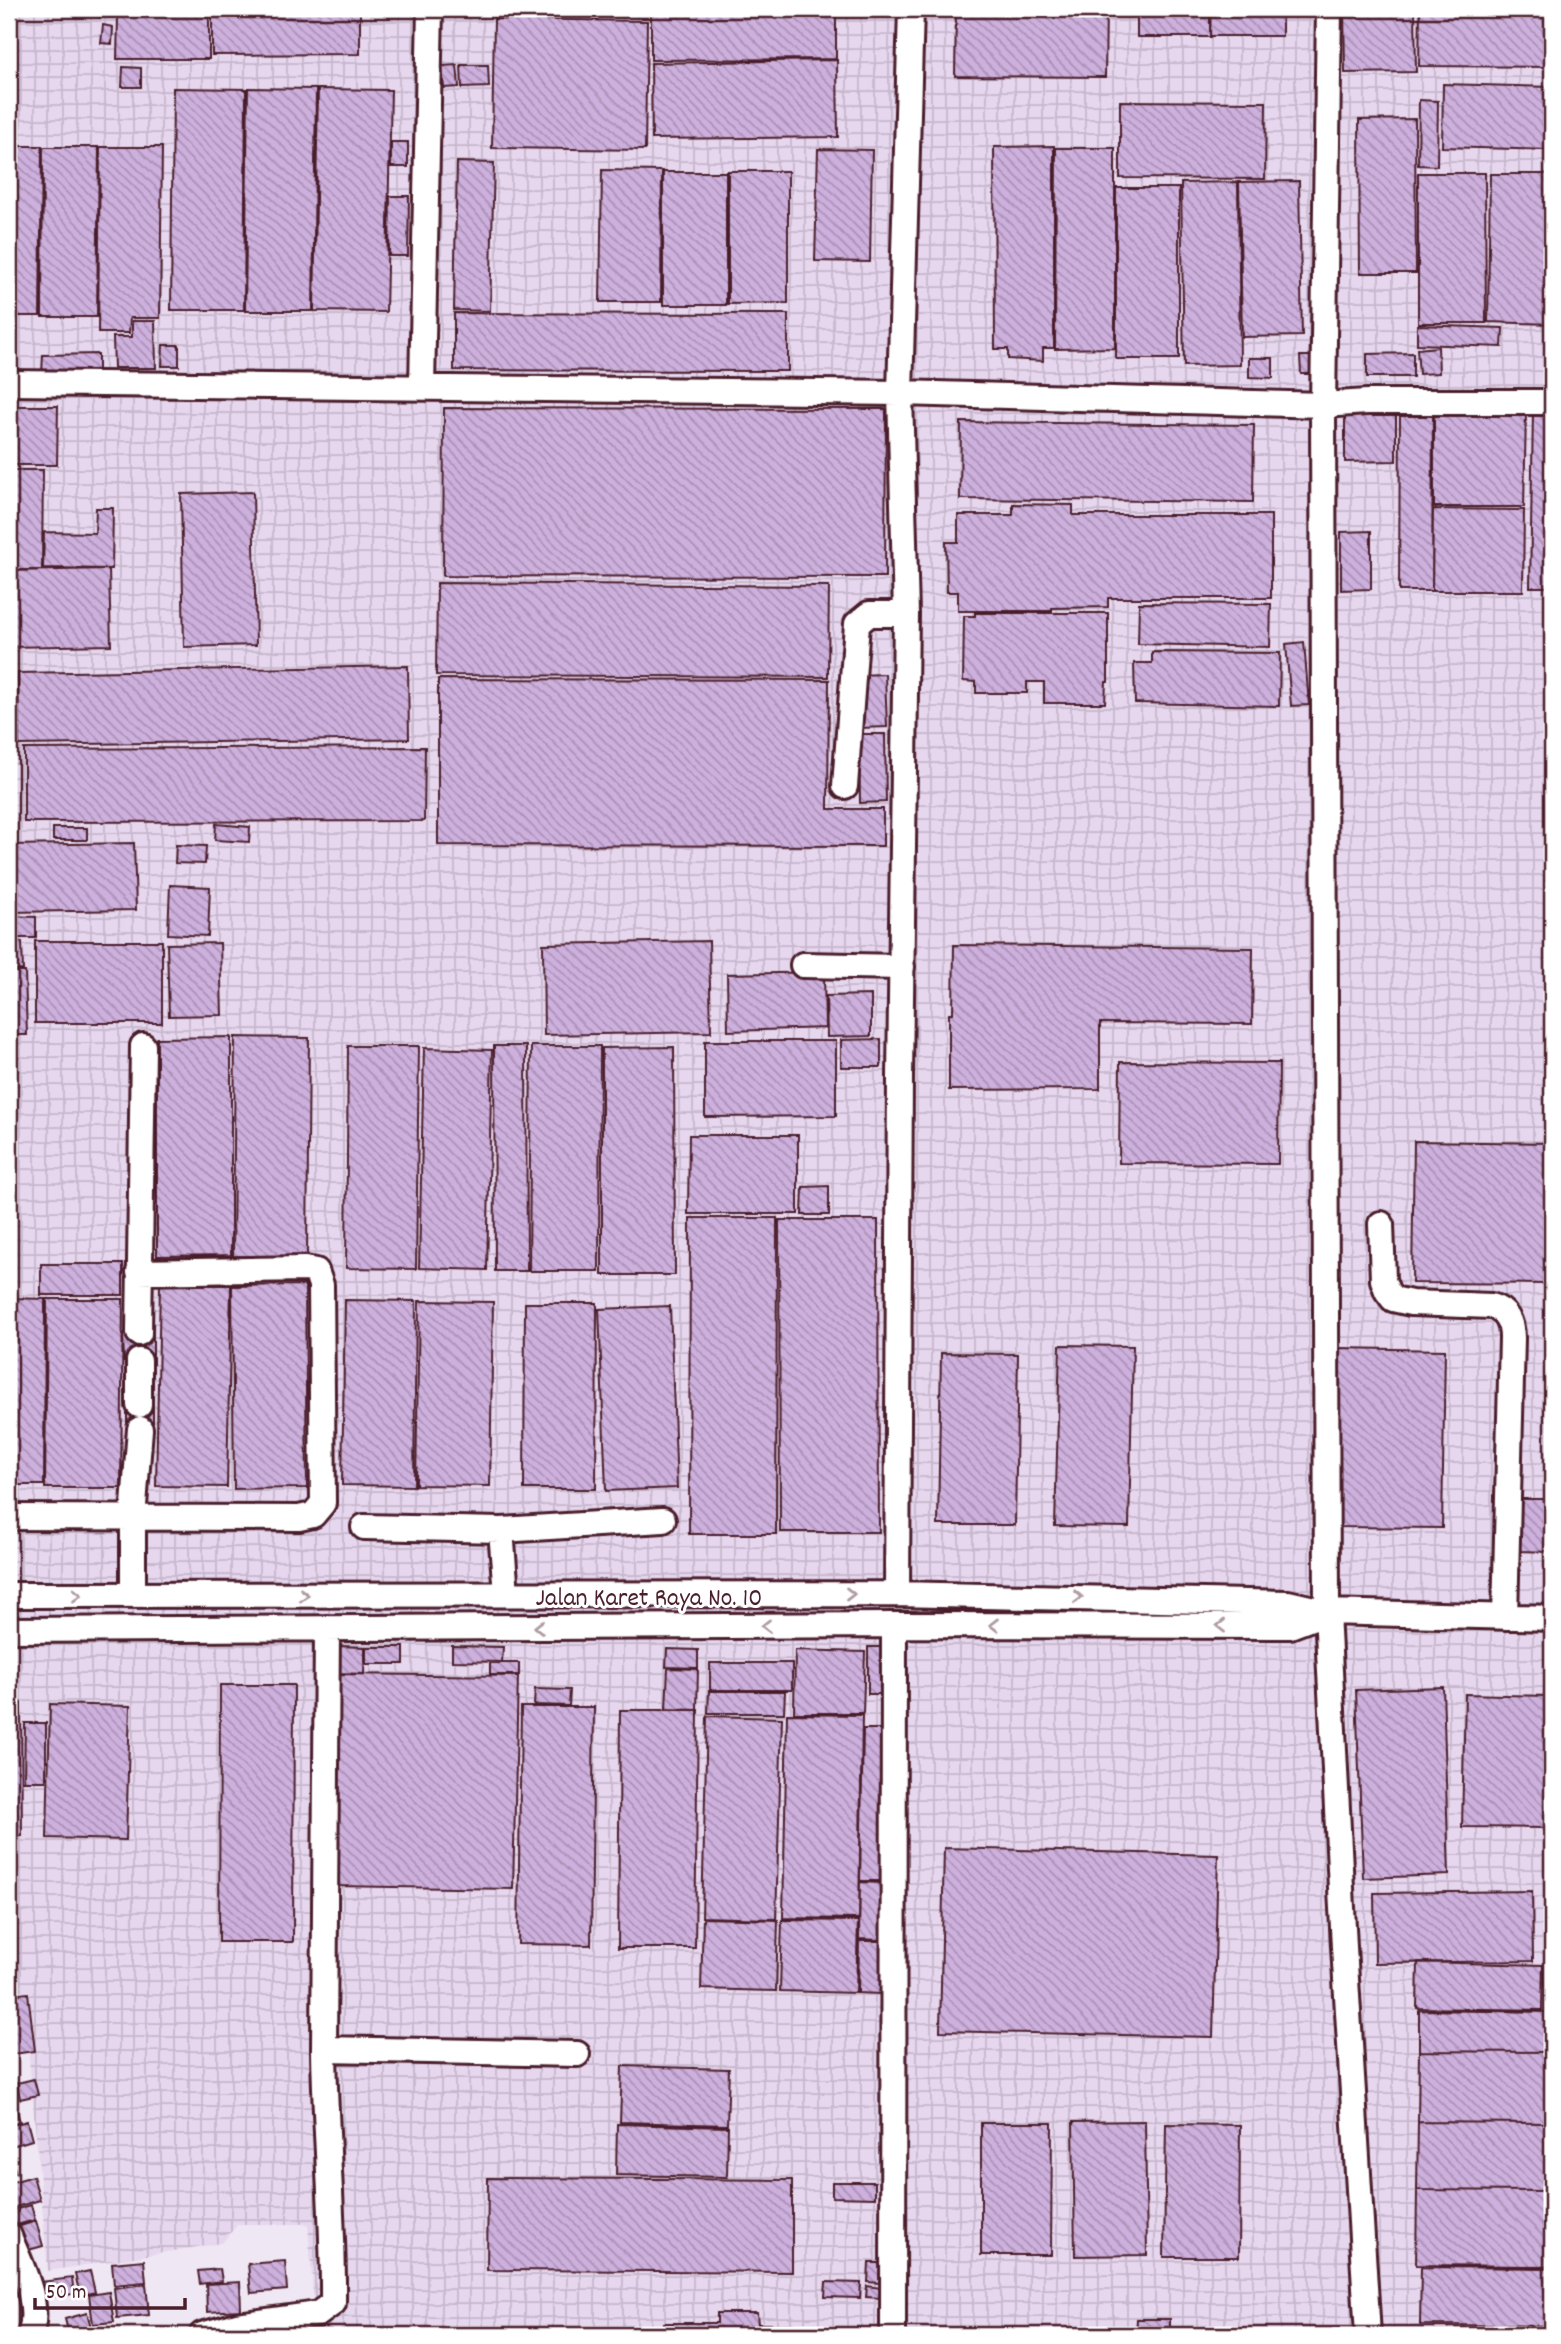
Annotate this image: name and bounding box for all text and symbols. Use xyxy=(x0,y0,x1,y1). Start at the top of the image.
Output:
street label: Jalan Karet Raya No. 10 xyxy=(536,1581,762,1618)
one-way arrow xyxy=(846,1586,856,1602)
one-way arrow xyxy=(72,1587,83,1603)
one-way arrow xyxy=(300,1587,310,1603)
one-way arrow xyxy=(1073,1590,1084,1605)
one-way arrow xyxy=(988,1617,999,1633)
one-way arrow xyxy=(761,1618,772,1633)
one-way arrow xyxy=(1216,1618,1226,1634)
one-way arrow xyxy=(533,1619,544,1635)
scale bar xyxy=(35,2267,186,2311)
text: 50 m xyxy=(46,2279,86,2309)

